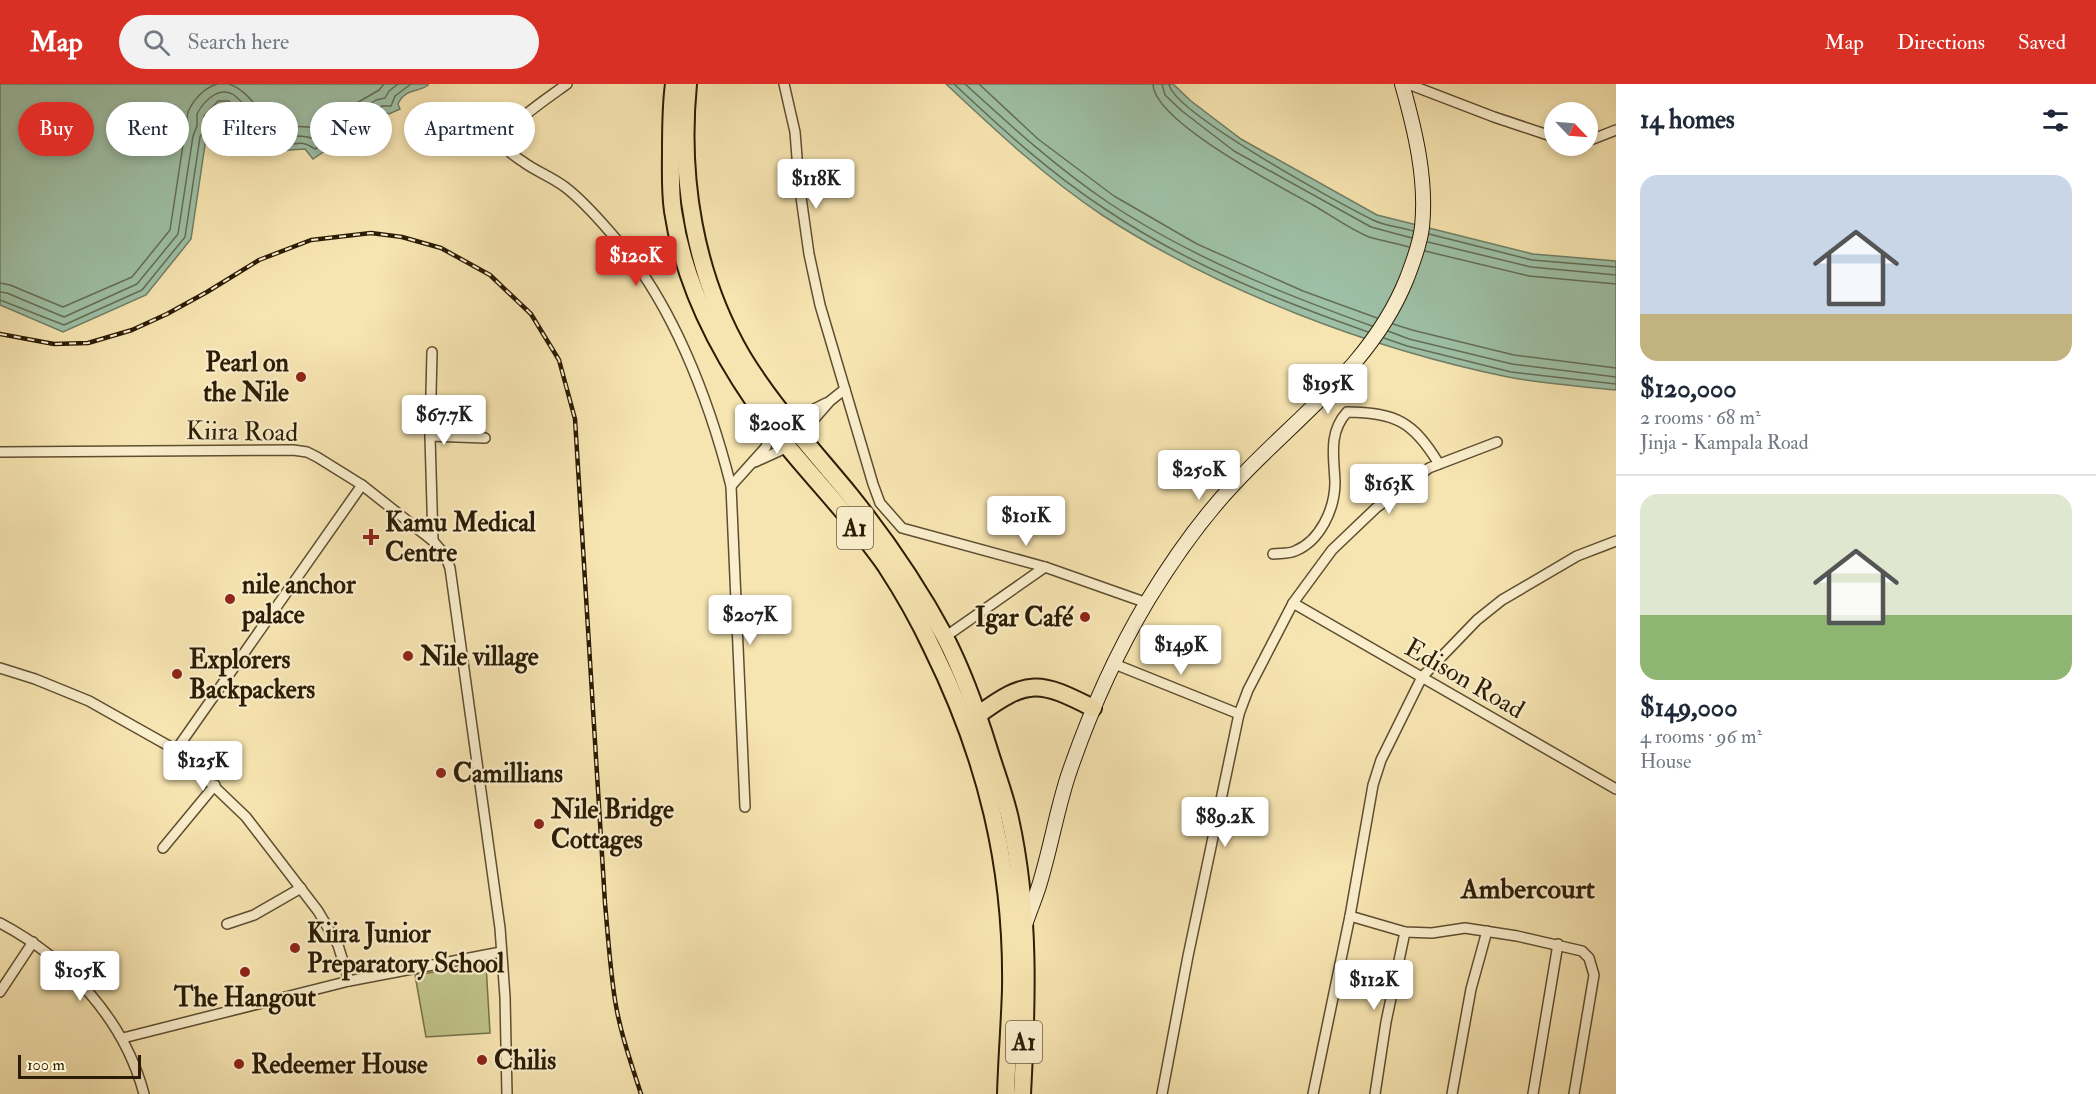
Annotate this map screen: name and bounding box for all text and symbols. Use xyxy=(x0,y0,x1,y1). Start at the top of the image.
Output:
search box xyxy=(119,15,539,69)
text: Map xyxy=(30,25,83,60)
icon: search xyxy=(140,26,173,59)
text: Search here xyxy=(188,28,289,56)
text: Map xyxy=(1824,29,1864,56)
text: Directions xyxy=(1897,29,1985,56)
text: Saved xyxy=(2018,29,2066,56)
chip: Buy xyxy=(18,102,94,156)
chip: Rent xyxy=(106,102,189,156)
chip: Filters xyxy=(201,102,298,156)
chip: New xyxy=(310,102,392,156)
chip: Apartment xyxy=(404,102,535,156)
north arrow xyxy=(1544,102,1598,156)
map controls xyxy=(1544,102,1598,156)
text: 14 homes xyxy=(1640,104,1735,136)
icon: filters xyxy=(2039,104,2072,137)
pin: $118K xyxy=(774,159,858,210)
text: $118K xyxy=(792,166,840,191)
icon: home xyxy=(1802,214,1910,322)
pin: $120K xyxy=(594,236,678,287)
text: $120K xyxy=(610,243,662,268)
place label: Pearl on the Nile xyxy=(203,347,290,409)
pin: $195K xyxy=(1286,364,1370,415)
marker: Pearl on the Nile xyxy=(294,370,308,384)
text: $195K xyxy=(1302,371,1354,396)
text: $120,000 xyxy=(1640,373,1737,405)
pin: $67.7K xyxy=(395,395,493,446)
text: $67.7K xyxy=(416,402,472,427)
pin: $200K xyxy=(735,404,819,455)
text: 2 rooms · 68 m² xyxy=(1640,405,1761,430)
text: $200K xyxy=(749,411,805,436)
street label: Kiira Road xyxy=(186,415,299,449)
text: Jinja - Kampala Road xyxy=(1640,430,1809,455)
pin: $250K xyxy=(1157,450,1241,501)
text: $250K xyxy=(1172,457,1226,482)
pin: $163K xyxy=(1347,464,1431,515)
text: $163K xyxy=(1364,471,1414,496)
pin: $101K xyxy=(984,496,1068,547)
text: $101K xyxy=(1001,503,1051,528)
place label: Kamu Medical Centre xyxy=(385,507,536,569)
road number: A1 xyxy=(837,507,873,549)
marker: Kamu Medical Centre xyxy=(362,528,380,546)
icon: home xyxy=(1802,533,1910,641)
place label: nile anchor palace xyxy=(241,569,356,632)
marker: nile anchor palace xyxy=(223,592,237,606)
pin: $207K xyxy=(708,595,792,646)
text: $207K xyxy=(723,602,777,627)
place label: Igar Café xyxy=(975,602,1074,635)
marker: Igar Café xyxy=(1078,610,1092,624)
pin: $149K xyxy=(1139,625,1223,676)
text: $149K xyxy=(1154,632,1208,657)
street label: Edison Road xyxy=(1399,632,1530,726)
place label: Nile village xyxy=(419,641,539,674)
place label: Explorers Backpackers xyxy=(189,644,315,707)
marker: Nile village xyxy=(401,649,415,663)
marker: Explorers Backpackers xyxy=(170,667,184,681)
text: $149,000 xyxy=(1640,692,1738,724)
text: 4 rooms · 96 m² xyxy=(1640,724,1762,749)
pin: $125K xyxy=(161,741,245,792)
text: $125K xyxy=(177,748,229,773)
text: House xyxy=(1640,749,1691,774)
place label: Camillians xyxy=(453,758,563,790)
marker: Camillians xyxy=(434,766,448,780)
place label: Nile Bridge Cottages xyxy=(550,794,674,857)
pin: $89.2K xyxy=(1176,797,1274,848)
text: $89.2K xyxy=(1196,804,1254,829)
marker: Nile Bridge Cottages xyxy=(532,817,546,831)
district label: Ambercourt xyxy=(1460,872,1595,907)
place label: Kiira Junior Preparatory School xyxy=(307,918,505,981)
marker: Kiira Junior Preparatory School xyxy=(288,941,302,955)
pin: $105K xyxy=(38,951,122,1002)
text: $105K xyxy=(54,958,106,983)
pin: $112K xyxy=(1332,960,1416,1011)
marker: The Hangout xyxy=(238,965,252,979)
text: $112K xyxy=(1349,967,1399,992)
place label: The Hangout xyxy=(173,982,316,1015)
road number: A1 xyxy=(1006,1021,1042,1063)
place label: Chilis xyxy=(494,1045,556,1077)
place label: Redeemer House xyxy=(251,1049,428,1081)
scale bar xyxy=(18,1052,141,1080)
marker: Chilis xyxy=(475,1053,489,1067)
text: 100 m xyxy=(27,1055,65,1075)
marker: Redeemer House xyxy=(232,1057,246,1071)

